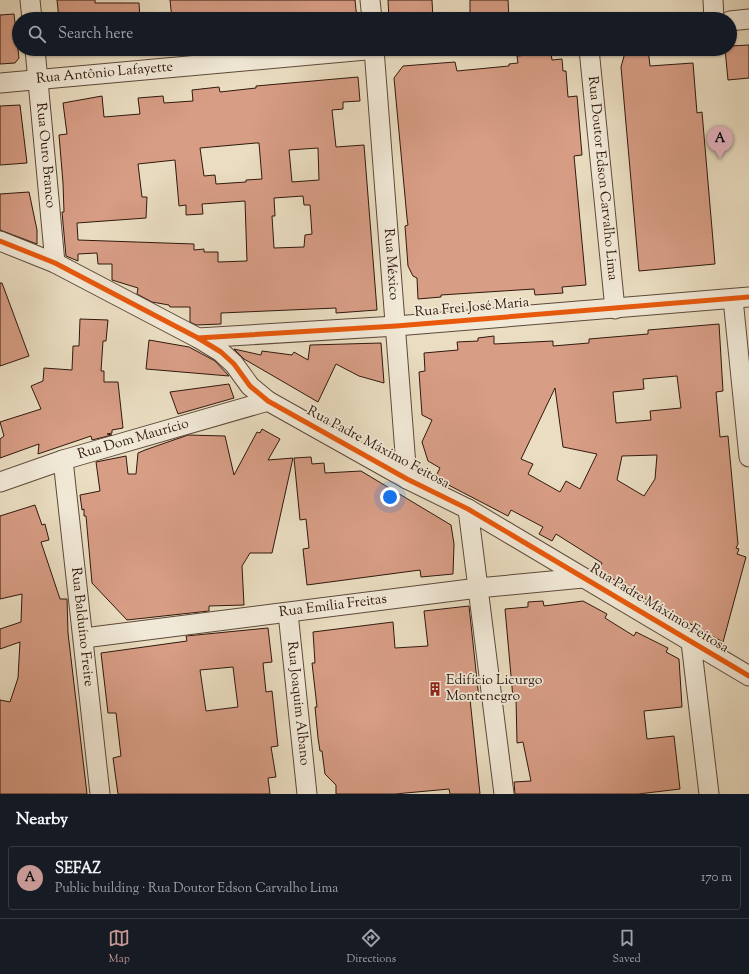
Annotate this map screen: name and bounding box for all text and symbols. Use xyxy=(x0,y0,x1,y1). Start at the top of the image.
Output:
search box xyxy=(12,12,737,56)
icon: search xyxy=(26,23,48,45)
text: Search here xyxy=(58,24,133,45)
street label: Rua Antônio Lafayette xyxy=(35,57,174,90)
street label: Rua Doutor Edson Carvalho Lima xyxy=(582,75,622,282)
street label: Rua Ouro Branco xyxy=(30,102,60,209)
pin: A xyxy=(707,126,733,159)
street label: Rua México xyxy=(378,228,403,301)
street label: Rua Frei José Maria xyxy=(414,293,531,323)
street label: Rua Padre Máximo Feitosa xyxy=(303,402,453,494)
street label: Rua Dom Maurício xyxy=(75,414,192,465)
your location xyxy=(380,487,400,507)
street label: Rua Padre Máximo Feitosa xyxy=(586,559,733,659)
street label: Rua Balduíno Freire xyxy=(65,566,98,688)
street label: Rua Emília Freitas xyxy=(278,590,388,623)
street label: Rua Joaquim Albano xyxy=(281,640,314,767)
place label: Edifício Licurgo Montenegro xyxy=(446,671,543,707)
building icon: Edifício Licurgo Montenegro xyxy=(427,681,443,697)
text: Nearby xyxy=(16,808,68,832)
text: SEFAZ xyxy=(55,859,101,880)
text: A xyxy=(25,869,35,887)
text: 170 m xyxy=(701,869,732,887)
text: Public building · Rua Doutor Edson Carvalho Lima xyxy=(55,880,338,898)
tab: Map xyxy=(108,927,130,967)
tab: Directions xyxy=(347,927,396,967)
tab: Saved xyxy=(613,927,641,967)

